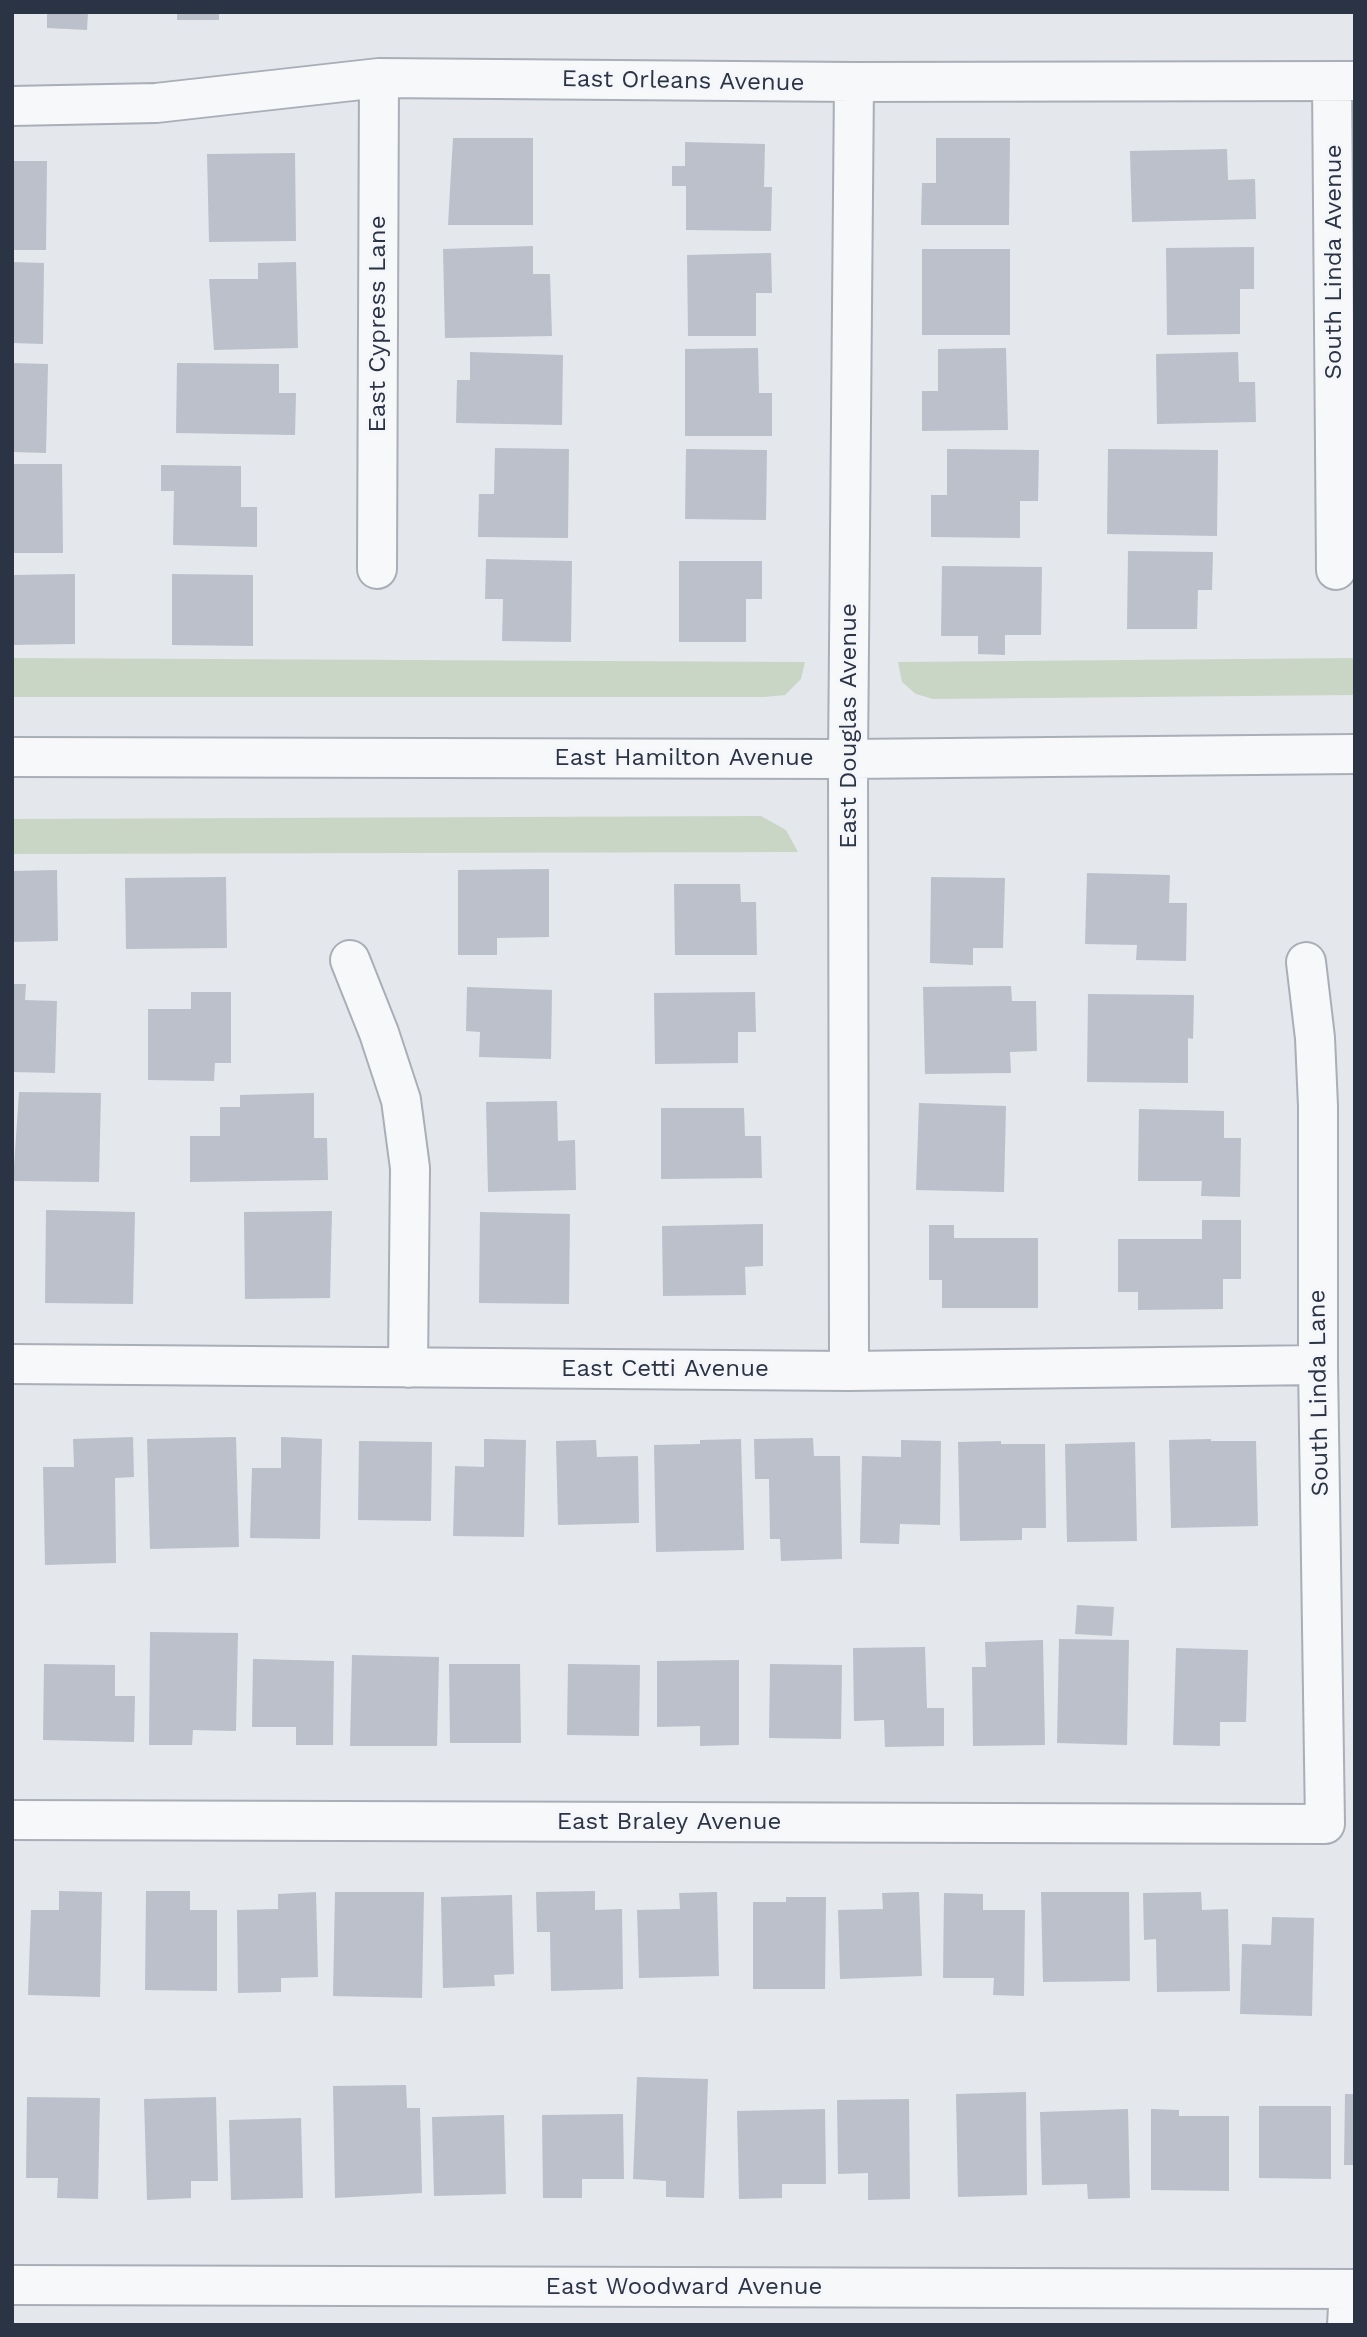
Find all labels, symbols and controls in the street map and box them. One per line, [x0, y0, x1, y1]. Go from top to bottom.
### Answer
street label: East Orleans Avenue [561, 64, 805, 98]
street label: South Linda Avenue [1320, 145, 1348, 379]
street label: East Cypress Lane [364, 215, 392, 433]
street label: East Douglas Avenue [835, 603, 863, 849]
street label: East Hamilton Avenue [554, 744, 814, 772]
street label: South Linda Lane [1303, 1289, 1335, 1497]
street label: East Cetti Avenue [561, 1355, 769, 1383]
street label: East Braley Avenue [557, 1808, 781, 1836]
street label: East Woodward Avenue [546, 2273, 822, 2301]

